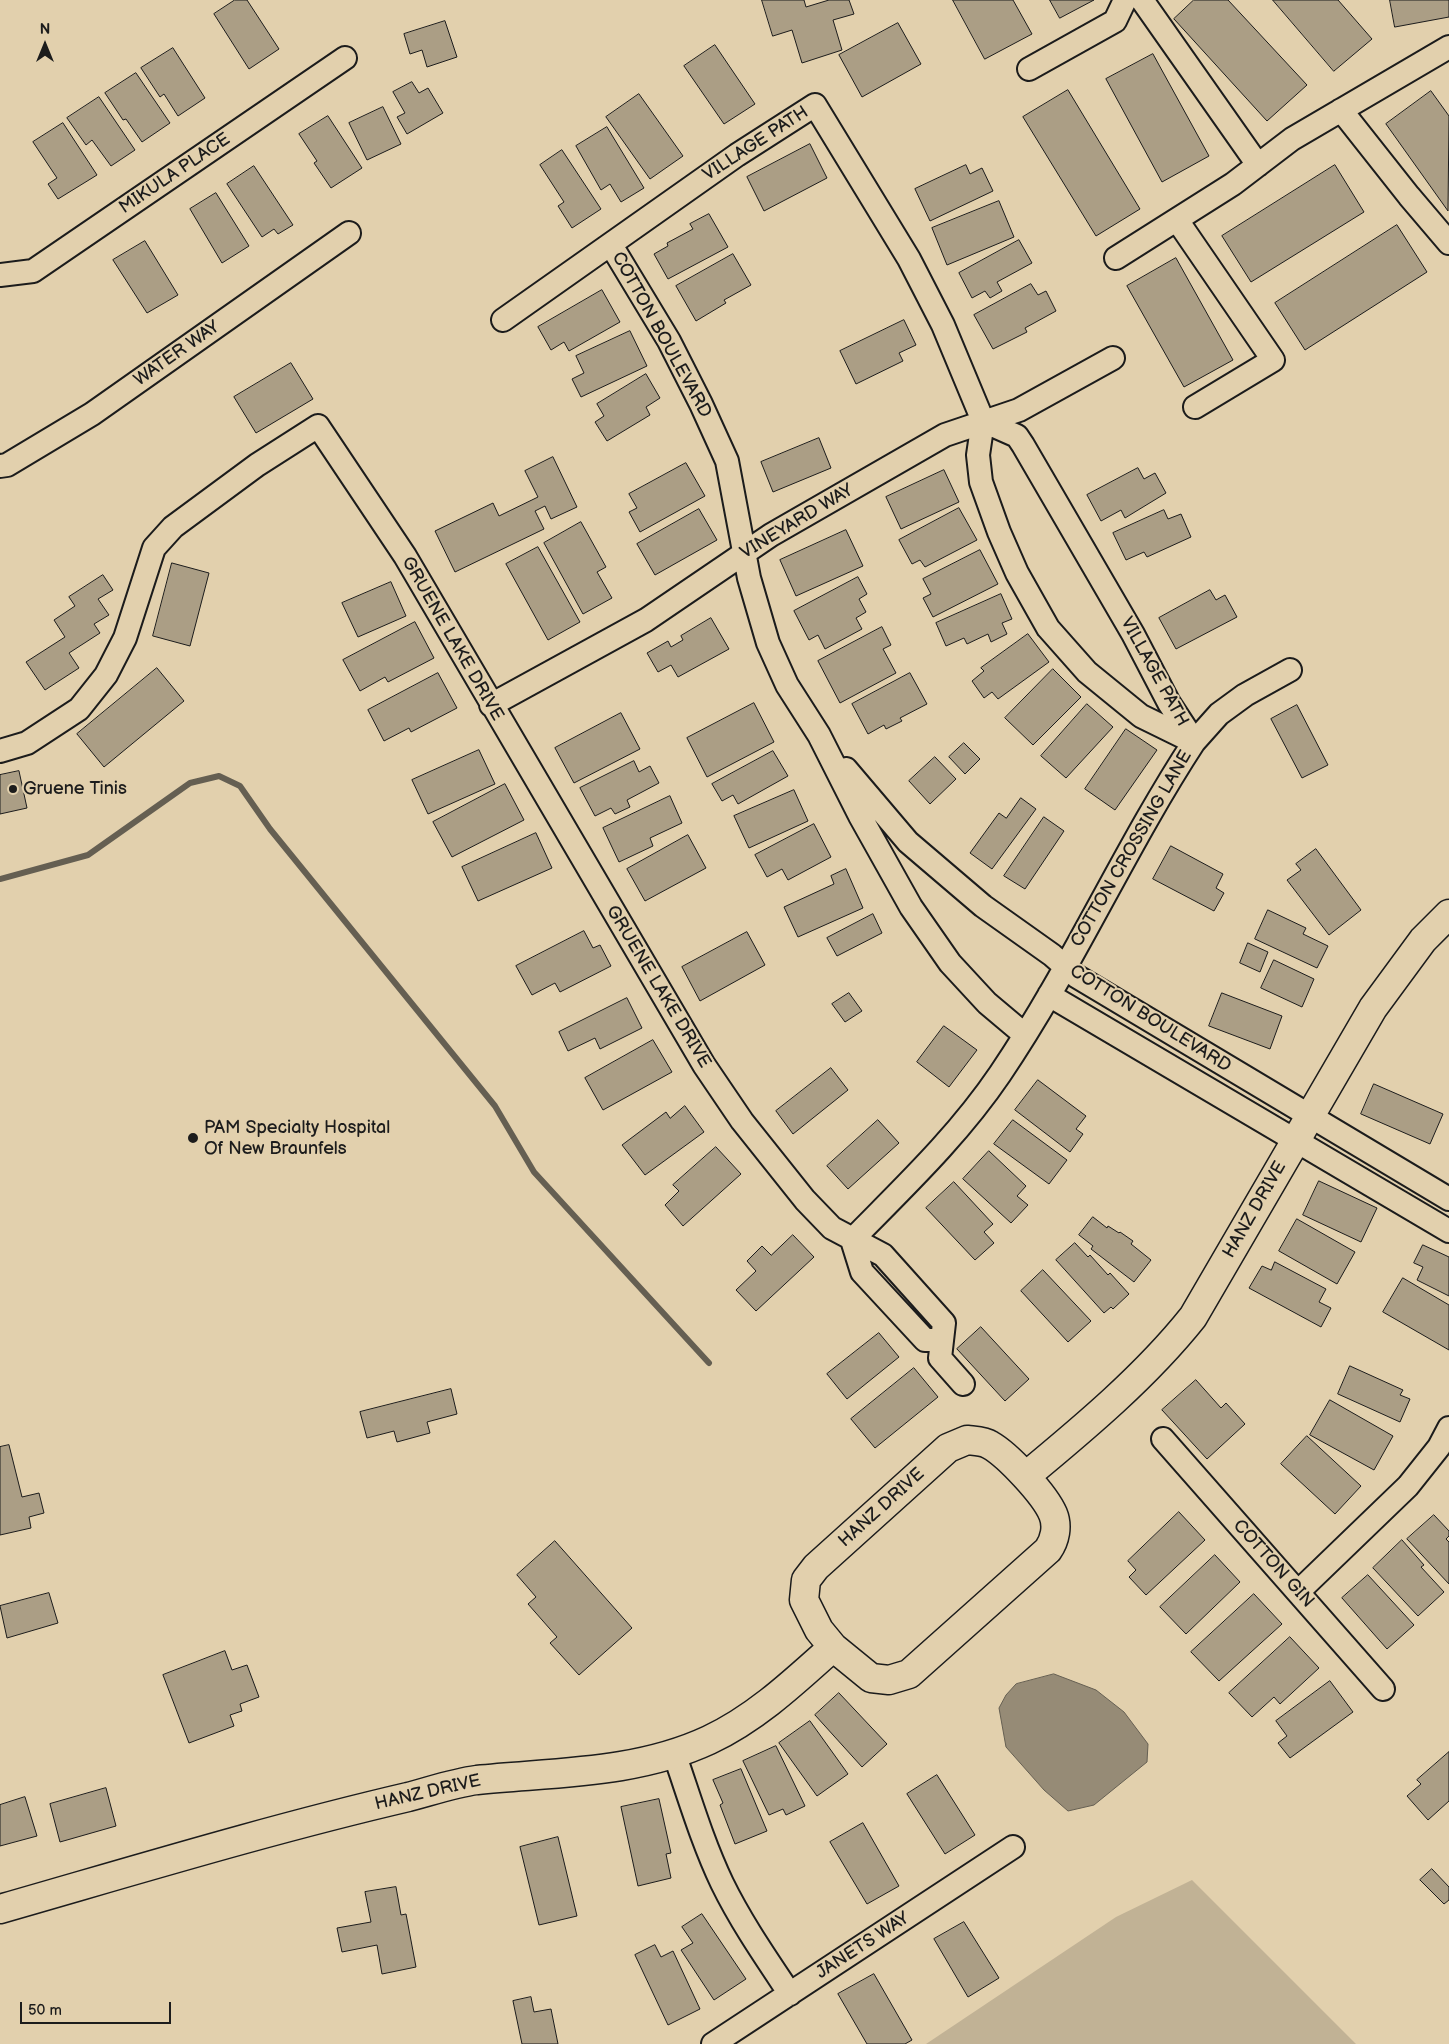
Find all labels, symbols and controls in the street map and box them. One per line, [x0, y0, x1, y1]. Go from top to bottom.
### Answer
north arrow [20, 20, 70, 70]
text: N [40, 21, 50, 38]
street label: VILLAGE PATH [699, 102, 813, 186]
street label: MIKULA PLACE [116, 129, 234, 219]
street label: COTTON BOULEVARD [606, 248, 716, 422]
street label: WATER WAY [130, 317, 224, 391]
street label: VINEYARD WAY [737, 480, 857, 564]
street label: GRUENE LAKE DRIVE [396, 553, 508, 725]
street label: VILLAGE PATH [1115, 614, 1193, 730]
street label: COTTON CROSSING LANE [1067, 747, 1197, 951]
place label: Gruene Tinis [23, 778, 127, 800]
marker: Gruene Tinis [7, 783, 19, 795]
street label: GRUENE LAKE DRIVE [601, 902, 715, 1072]
street label: COTTON BOULEVARD [1065, 961, 1235, 1077]
place label: PAM Specialty Hospital Of New Braunfels [204, 1117, 390, 1160]
marker: PAM Specialty Hospital Of New Braunfels [186, 1131, 200, 1145]
street label: HANZ DRIVE [1219, 1158, 1291, 1262]
street label: HANZ DRIVE [835, 1464, 929, 1552]
street label: COTTON GIN [1228, 1516, 1318, 1612]
street label: HANZ DRIVE [373, 1770, 483, 1816]
street label: JANETS WAY [813, 1908, 913, 1984]
scale bar [22, 1992, 174, 2024]
text: 50 m [28, 2001, 62, 2020]

